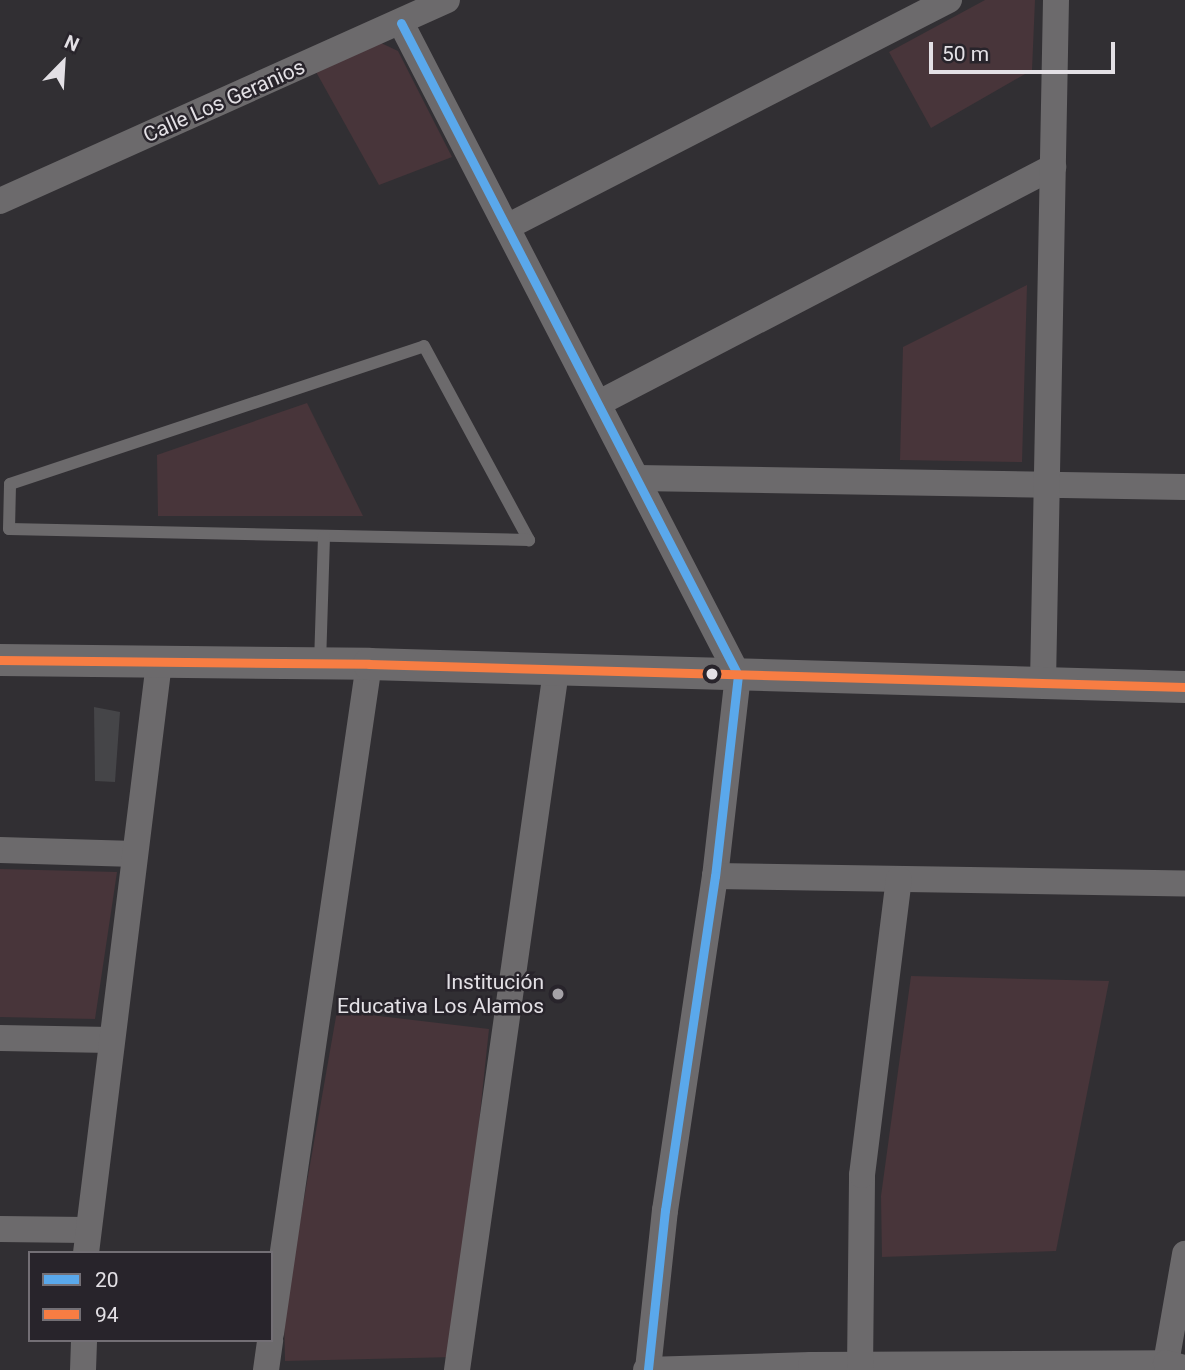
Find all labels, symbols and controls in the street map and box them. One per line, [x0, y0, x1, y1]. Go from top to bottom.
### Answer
north arrow [28, 28, 98, 98]
scale bar [933, 28, 1118, 72]
text: N [61, 30, 83, 57]
text: 50 m [942, 42, 989, 66]
street label: Calle Los Geranios [139, 54, 309, 148]
unlabelled marker [705, 667, 719, 681]
place label: Institución Educativa Los Alamos [337, 969, 544, 1019]
marker: Institución Educativa Los Alamos [550, 986, 566, 1002]
legend [28, 1251, 273, 1342]
text: 20 [95, 1268, 119, 1292]
text: 94 [95, 1303, 119, 1327]

